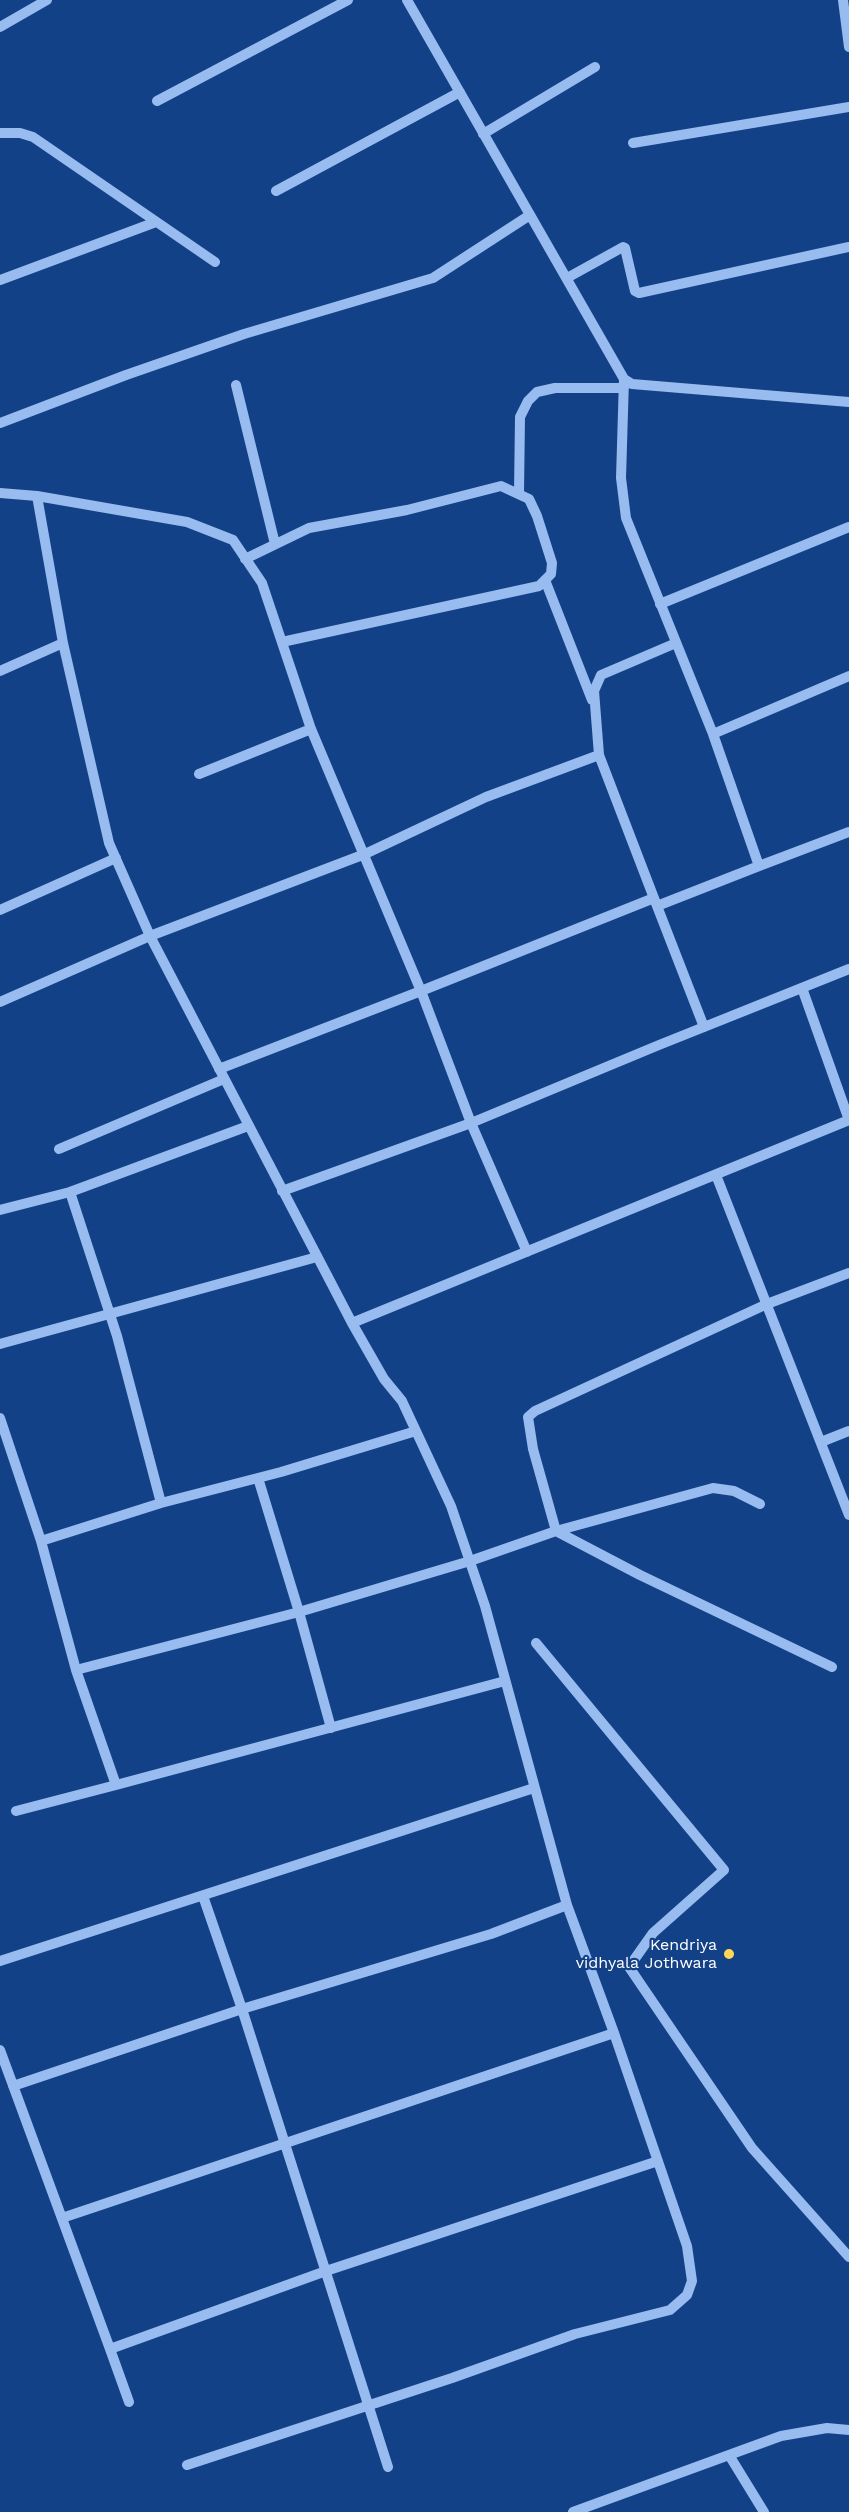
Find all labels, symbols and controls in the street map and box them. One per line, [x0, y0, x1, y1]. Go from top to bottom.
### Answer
place label: Kendriya vidhyala Jothwara [576, 1935, 717, 1973]
marker: Kendriya vidhyala Jothwara [722, 1947, 736, 1961]

